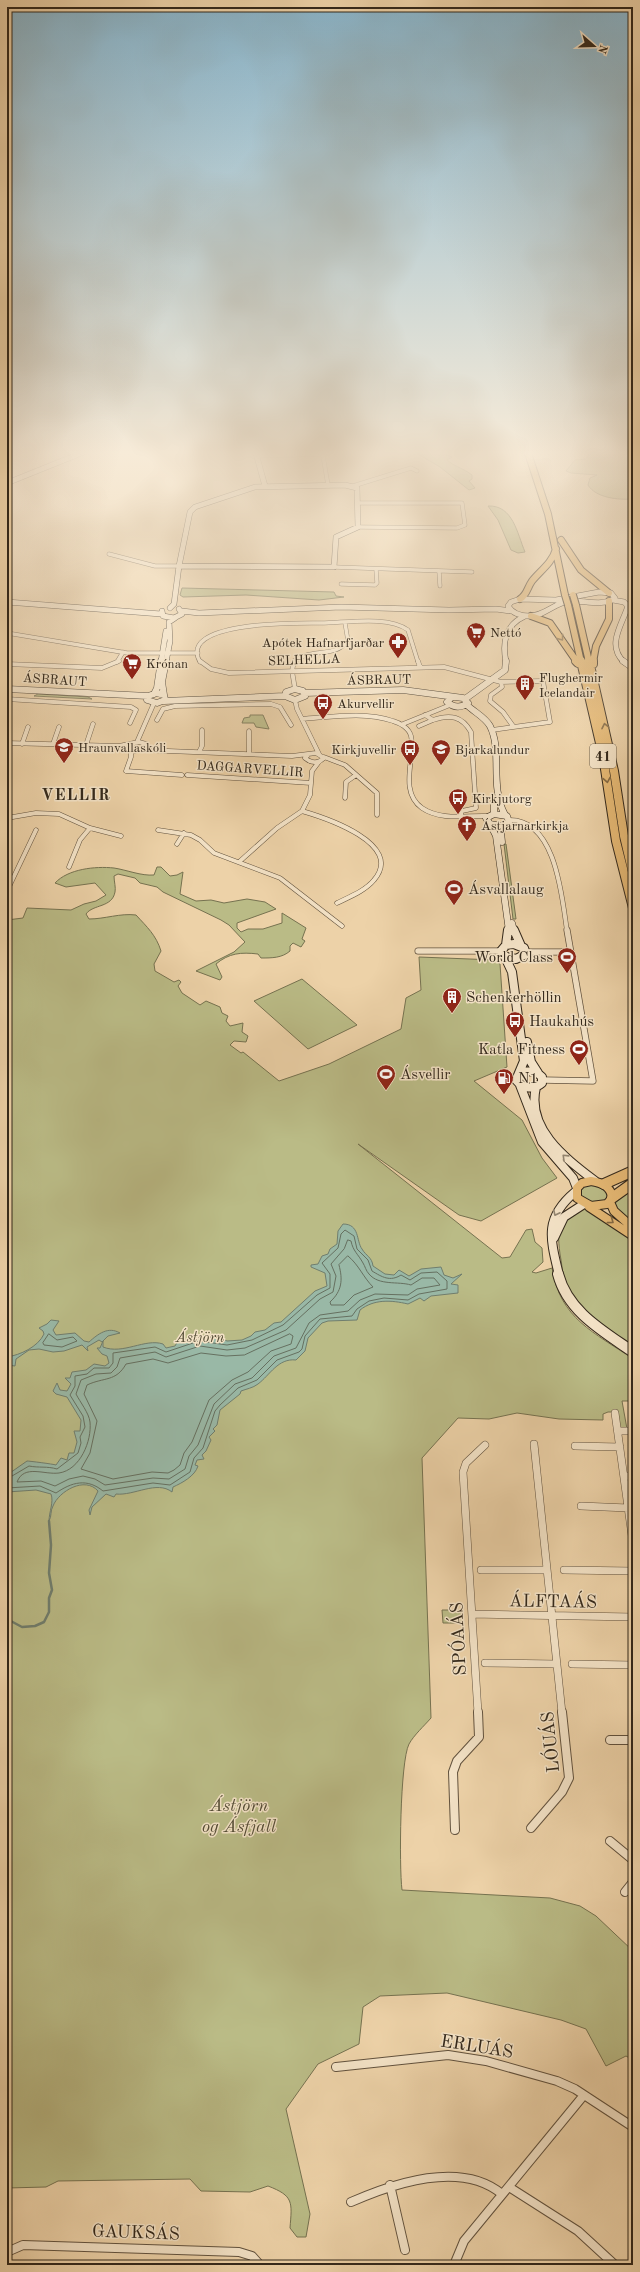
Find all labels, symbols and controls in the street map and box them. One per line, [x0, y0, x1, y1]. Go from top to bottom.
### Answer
north arrow [574, 26, 614, 66]
text: N [595, 43, 609, 55]
supermarket icon: Nettó [465, 621, 487, 649]
place label: Nettó [490, 627, 522, 640]
pharmacy icon: Apótek Hafnarfjarðar [387, 631, 409, 659]
one-way arrow [556, 633, 563, 640]
place label: Apótek Hafnarfjarðar [262, 637, 385, 650]
supermarket icon: Krónan [121, 652, 143, 680]
street label: SELHELLA [268, 653, 340, 668]
place label: Krónan [146, 658, 188, 671]
street label: ÁSBRAUT [22, 670, 88, 689]
street label: ÁSBRAUT [347, 671, 411, 688]
place label: Flughermir Icelandair [539, 672, 603, 700]
building icon: Flughermir Icelandair [514, 673, 536, 701]
bus stop icon: Akurvellir [312, 692, 334, 720]
place label: Akurvellir [337, 698, 395, 711]
one-way arrow [601, 723, 609, 729]
school or university icon: Hraunvallaskóli [53, 736, 75, 764]
bus stop icon: Kirkjuvellir [399, 738, 421, 766]
school or university icon: Bjarkalundur [430, 738, 452, 766]
place label: Hraunvallaskóli [78, 742, 167, 755]
place label: Kirkjuvellir [331, 744, 397, 757]
place label: Bjarkalundur [455, 744, 530, 757]
road number: 41 [590, 744, 616, 768]
street label: DAGGARVELLIR [196, 759, 304, 780]
one-way arrow [602, 777, 611, 783]
bus stop icon: Kirkjutorg [447, 787, 469, 815]
district label: VELLIR [41, 788, 111, 804]
place label: Kirkjutorg [472, 793, 532, 806]
church icon: Ástjarnarkirkja [456, 814, 478, 842]
place label: Ástjarnarkirkja [481, 818, 569, 833]
sports icon: Ásvallalaug [443, 878, 465, 906]
place label: Ásvallalaug [468, 880, 544, 898]
sports icon: World Class [556, 946, 578, 974]
place label: World Class [474, 951, 553, 966]
building icon: Schenkerhöllin [441, 986, 463, 1014]
place label: Schenkerhöllin [466, 991, 562, 1006]
bus stop icon: Haukahús [504, 1010, 526, 1038]
place label: Haukahús [529, 1015, 594, 1030]
sports icon: Katla Fitness [568, 1038, 590, 1066]
place label: Katla Fitness [478, 1043, 565, 1058]
sports icon: Ásvellir [375, 1063, 397, 1091]
place label: Ásvellir [400, 1065, 450, 1083]
fuel station icon: N1 [493, 1067, 515, 1095]
place label: N1 [518, 1072, 538, 1087]
one-way arrow [562, 1154, 570, 1162]
one-way arrow [553, 1209, 561, 1216]
one-way arrow [606, 1216, 613, 1223]
park label: Ástjörn [175, 1328, 225, 1346]
street label: ÁLFTAÁS [509, 1588, 597, 1612]
street label: SPÓAÁS [443, 1602, 470, 1676]
street label: LÓUÁS [534, 1710, 563, 1774]
park label: Ástjörn og Ásfjall [202, 1795, 277, 1836]
street label: ERLUÁS [439, 2028, 515, 2062]
street label: GAUKSÁS [92, 2218, 180, 2244]

